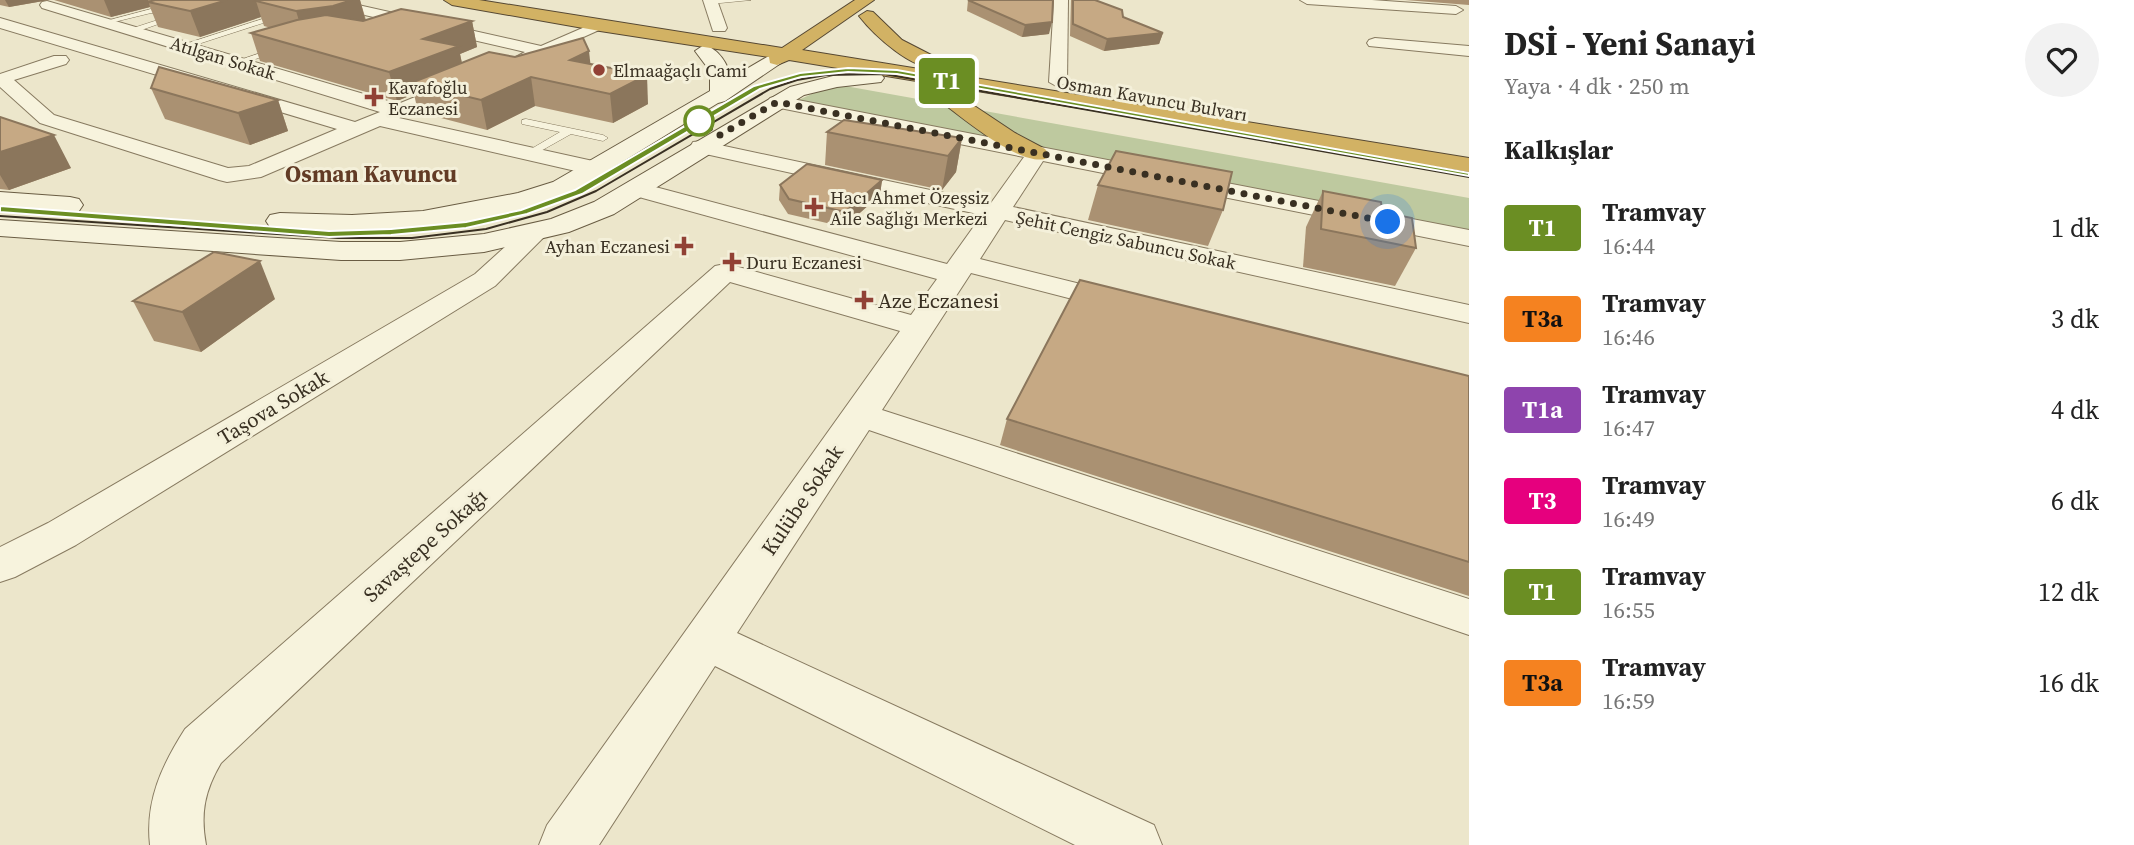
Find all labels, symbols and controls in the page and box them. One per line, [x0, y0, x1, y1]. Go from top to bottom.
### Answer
text: DSİ - Yeni Sanayi [1504, 21, 1756, 66]
button: heart [2025, 23, 2099, 97]
street label: Atılgan Sokak [167, 30, 279, 86]
place label: Elmaağaçlı Cami [613, 58, 747, 83]
line badge: T1 [916, 58, 978, 104]
marker: Elmaağaçlı Cami [591, 62, 607, 78]
text: T1 [933, 64, 961, 97]
street label: Osman Kavuncu Bulvarı [1055, 69, 1249, 127]
text: Yaya · 4 dk · 250 m [1504, 70, 1690, 102]
place label: Kavafoğlu Eczanesi [388, 75, 467, 121]
marker: Kavafoğlu Eczanesi [366, 89, 382, 105]
unlabelled marker [684, 106, 714, 136]
text: Kalkışlar [1504, 132, 1613, 168]
district label: Osman Kavuncu [285, 158, 457, 190]
place label: Hacı Ahmet Özeşsiz Aile Sağlığı Merkezi [830, 185, 989, 231]
text: Tramvay [1602, 194, 1706, 230]
marker: Hacı Ahmet Özeşsiz Aile Sağlığı Merkezi [804, 197, 824, 217]
street label: Şehit Cengiz Sabuncu Sokak [1014, 204, 1238, 276]
your location [1370, 204, 1405, 239]
text: 1 dk [2051, 210, 2099, 246]
text: T1 [1528, 211, 1557, 244]
text: 16:44 [1602, 230, 1655, 262]
place label: Ayhan Eczanesi [545, 234, 670, 259]
marker: Ayhan Eczanesi [676, 238, 692, 254]
place label: Duru Eczanesi [746, 250, 862, 275]
marker: Duru Eczanesi [724, 254, 740, 270]
text: Tramvay [1602, 285, 1706, 321]
place label: Aze Eczanesi [878, 286, 999, 315]
marker: Aze Eczanesi [856, 292, 872, 308]
text: 3 dk [2051, 301, 2099, 337]
text: T3a [1522, 302, 1563, 335]
text: 16:46 [1602, 321, 1655, 353]
street label: Taşova Sokak [212, 362, 334, 452]
text: Tramvay [1602, 376, 1706, 412]
text: 4 dk [2051, 392, 2099, 428]
text: T1a [1522, 393, 1563, 426]
text: 16:47 [1602, 412, 1655, 444]
street label: Kulübe Sokak [754, 439, 850, 561]
text: Tramvay [1602, 467, 1706, 503]
street label: Savaştepe Sokağı [357, 482, 493, 608]
text: 6 dk [2051, 483, 2099, 519]
text: T3 [1528, 484, 1557, 517]
text: 16:49 [1602, 503, 1655, 535]
text: Tramvay [1602, 558, 1706, 594]
text: 12 dk [2038, 574, 2099, 610]
text: T1 [1528, 575, 1557, 608]
text: 16:55 [1602, 594, 1655, 626]
text: Tramvay [1602, 649, 1706, 685]
text: 16 dk [2038, 665, 2099, 701]
text: T3a [1522, 666, 1563, 699]
text: 16:59 [1602, 685, 1655, 717]

